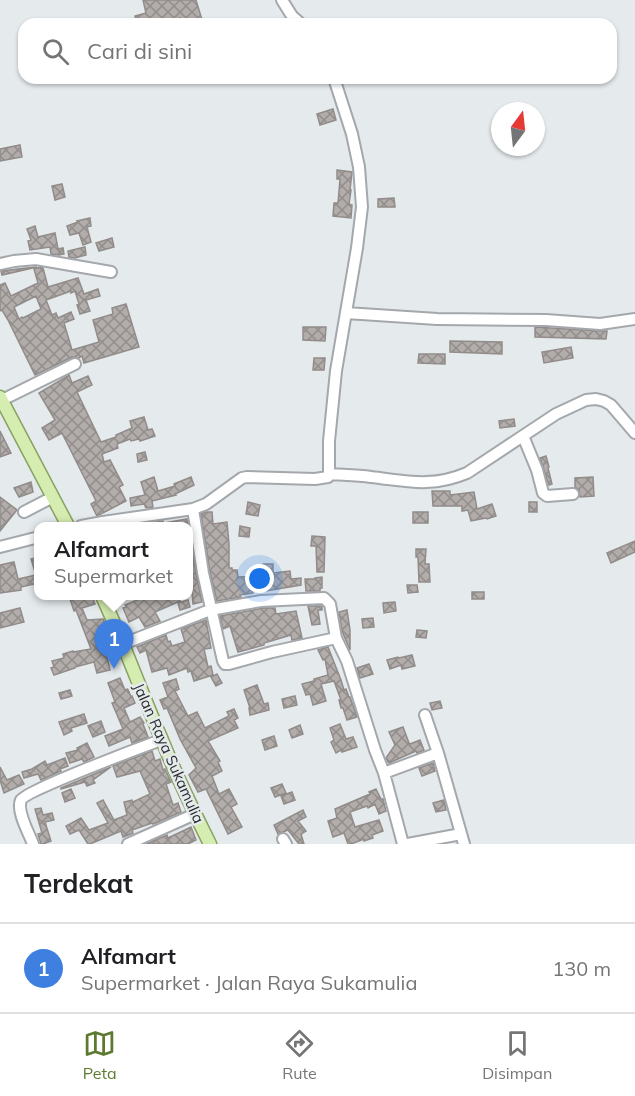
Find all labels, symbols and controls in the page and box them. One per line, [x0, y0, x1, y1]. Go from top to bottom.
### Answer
search box [18, 18, 617, 84]
icon: search [39, 35, 72, 68]
text: Cari di sini [87, 37, 192, 65]
north arrow [491, 102, 545, 156]
popup [34, 522, 193, 600]
text: Alfamart [54, 535, 149, 563]
text: Supermarket [54, 563, 173, 588]
your location [245, 564, 274, 593]
pin: 1 [94, 620, 134, 669]
street label: Jalan Raya Sukamulia [129, 680, 209, 826]
text: Terdekat [24, 867, 133, 900]
text: Alfamart [81, 942, 176, 970]
text: 1 [38, 956, 50, 981]
text: 130 m [552, 956, 611, 981]
text: Supermarket · Jalan Raya Sukamulia [81, 970, 417, 995]
tab: Peta [83, 1027, 117, 1083]
tab: Rute [282, 1027, 317, 1083]
tab: Disimpan [482, 1027, 552, 1083]

